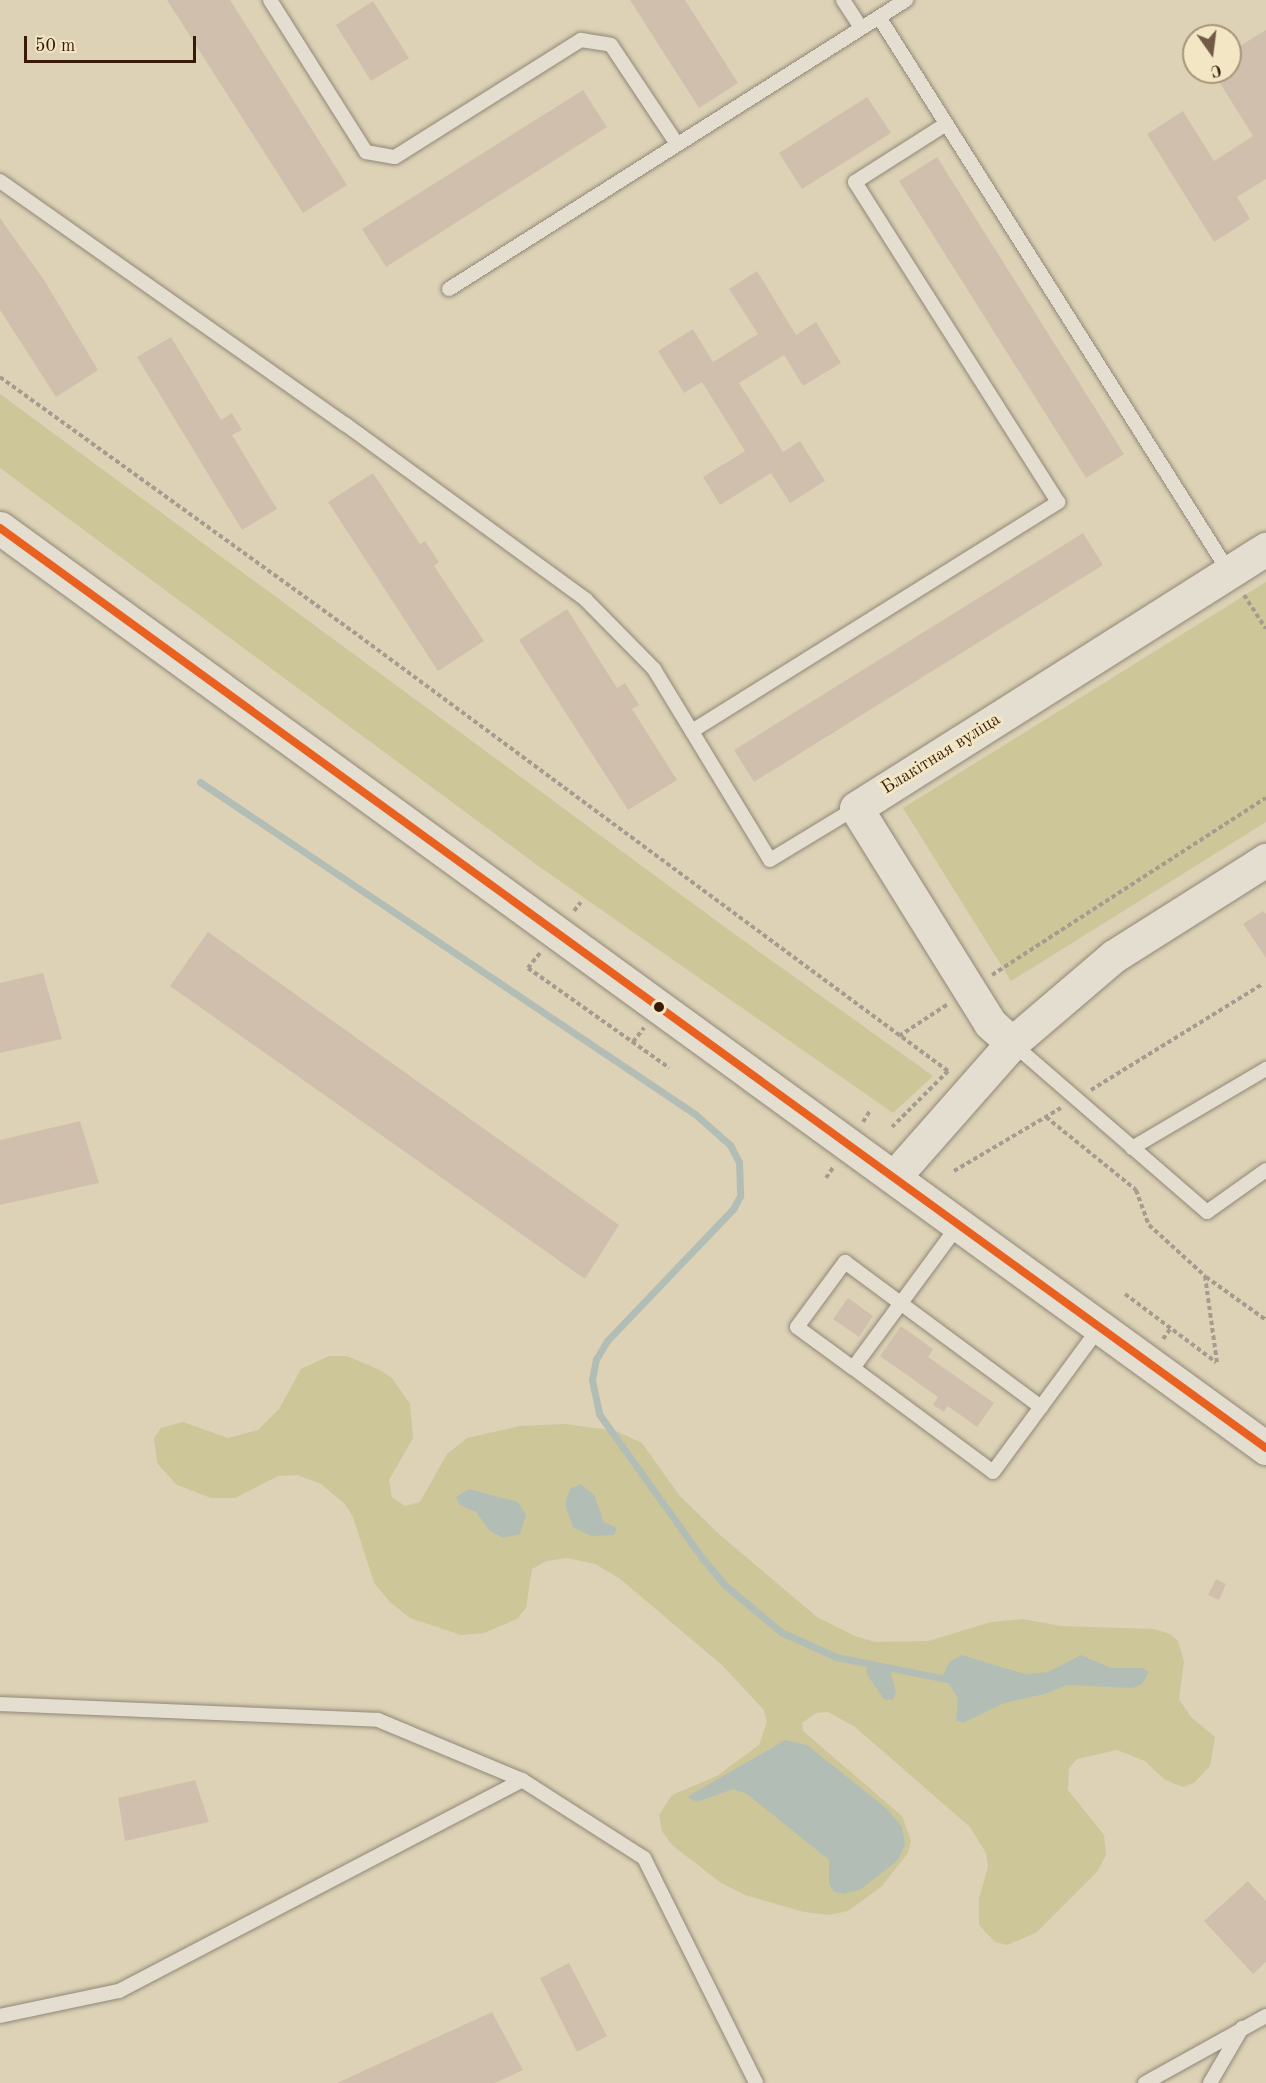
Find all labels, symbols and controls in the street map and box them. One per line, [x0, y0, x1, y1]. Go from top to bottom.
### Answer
scale bar [27, 24, 200, 62]
north arrow [1182, 24, 1242, 84]
text: 50 m [35, 37, 75, 55]
text: С [1209, 60, 1223, 79]
street label: Блакітная вуліца [878, 709, 1004, 799]
unlabelled marker [653, 1001, 665, 1013]

